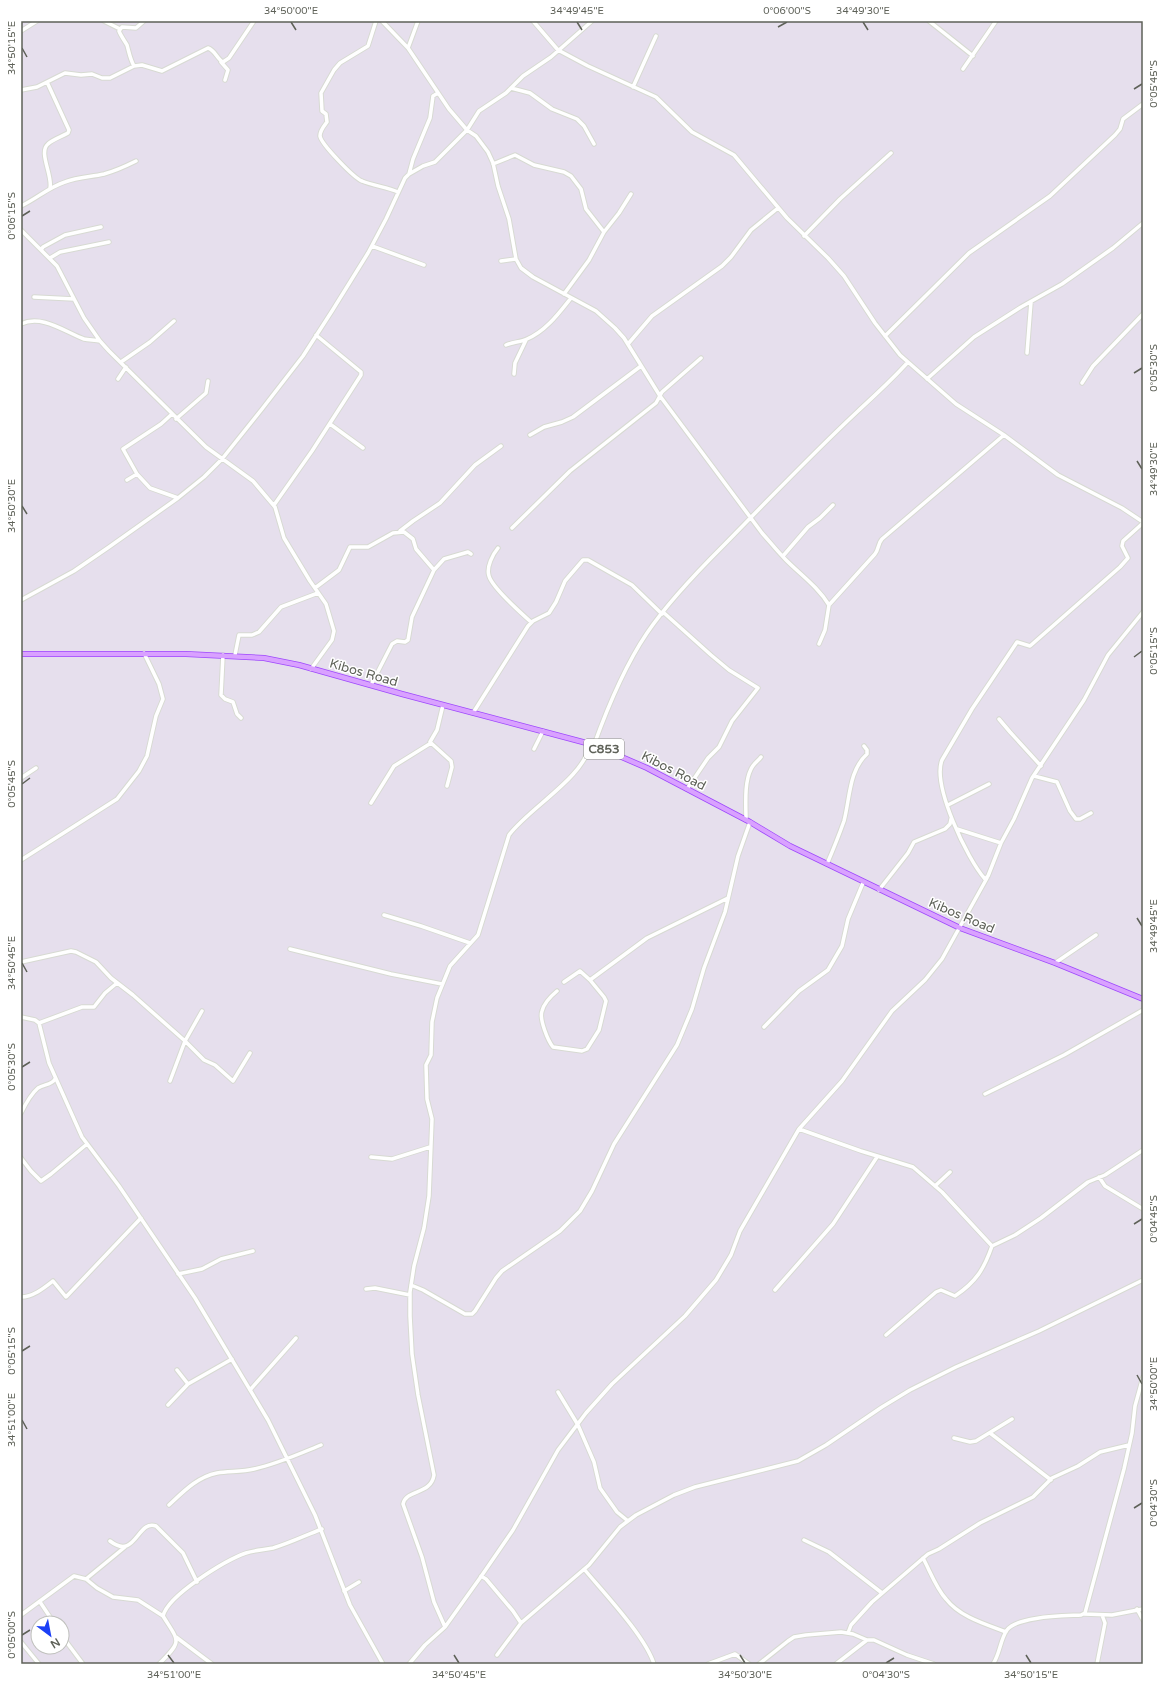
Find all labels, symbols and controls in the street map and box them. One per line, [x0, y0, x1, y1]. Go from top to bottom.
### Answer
text: 34°50'00"E [264, 5, 318, 17]
text: 34°49'45"E [550, 5, 604, 17]
text: 0°06'00"S [763, 5, 811, 17]
text: 34°49'30"E [836, 5, 890, 17]
text: 34°50'15"E [6, 21, 18, 75]
text: 0°05'45"S [1148, 60, 1160, 108]
text: 0°06'15"S [6, 192, 18, 240]
text: 0°05'30"S [1148, 344, 1160, 392]
text: 34°49'30"E [1148, 442, 1160, 496]
text: 34°50'30"E [6, 479, 18, 533]
text: 0°05'15"S [1148, 627, 1160, 675]
street label: Kibos Road [328, 656, 400, 690]
road number: C853 [584, 739, 624, 759]
street label: Kibos Road [639, 748, 709, 794]
text: 0°05'45"S [6, 760, 18, 808]
street label: Kibos Road [926, 895, 997, 937]
text: 34°49'45"E [1148, 899, 1160, 953]
text: 34°50'45"E [6, 936, 18, 990]
text: 0°05'30"S [6, 1043, 18, 1091]
text: 0°04'45"S [1148, 1195, 1160, 1243]
text: 0°05'15"S [6, 1327, 18, 1375]
text: 34°50'00"E [1148, 1357, 1160, 1411]
text: 34°51'00"E [6, 1393, 18, 1447]
text: 0°04'30"S [1148, 1479, 1160, 1527]
text: 0°05'00"S [6, 1611, 18, 1659]
north arrow [30, 1615, 70, 1655]
text: N [48, 1635, 62, 1651]
text: 34°51'00"E [147, 1669, 201, 1681]
text: 34°50'45"E [432, 1669, 486, 1681]
text: 34°50'30"E [718, 1669, 772, 1681]
text: 0°04'30"S [862, 1669, 910, 1681]
text: 34°50'15"E [1004, 1669, 1058, 1681]

